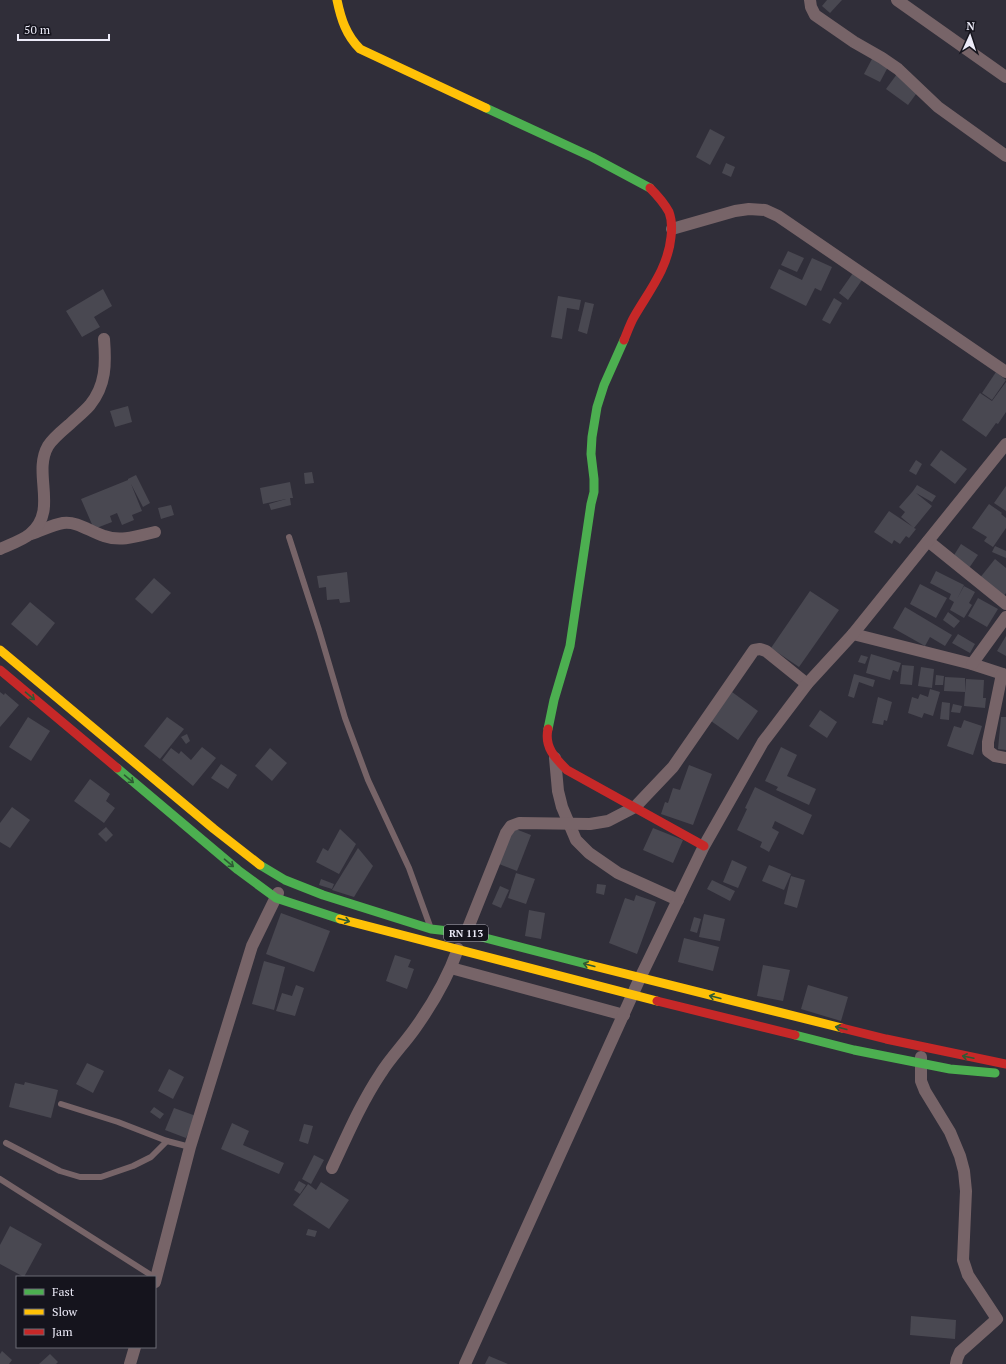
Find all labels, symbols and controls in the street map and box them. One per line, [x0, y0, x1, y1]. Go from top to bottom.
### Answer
scale bar [18, 16, 109, 42]
north arrow [950, 16, 990, 56]
text: N [966, 19, 976, 33]
text: 50 m [24, 22, 51, 37]
one-way arrow [25, 691, 35, 700]
one-way arrow [124, 775, 135, 784]
one-way arrow [224, 858, 234, 867]
one-way arrow [337, 916, 350, 924]
road number: RN 113 [444, 925, 488, 941]
one-way arrow [582, 961, 595, 968]
one-way arrow [709, 993, 722, 1000]
one-way arrow [835, 1024, 848, 1032]
one-way arrow [962, 1052, 975, 1060]
legend [16, 1276, 156, 1348]
text: Fast [52, 1284, 75, 1299]
text: Slow [52, 1304, 78, 1319]
text: Jam [52, 1324, 73, 1339]

